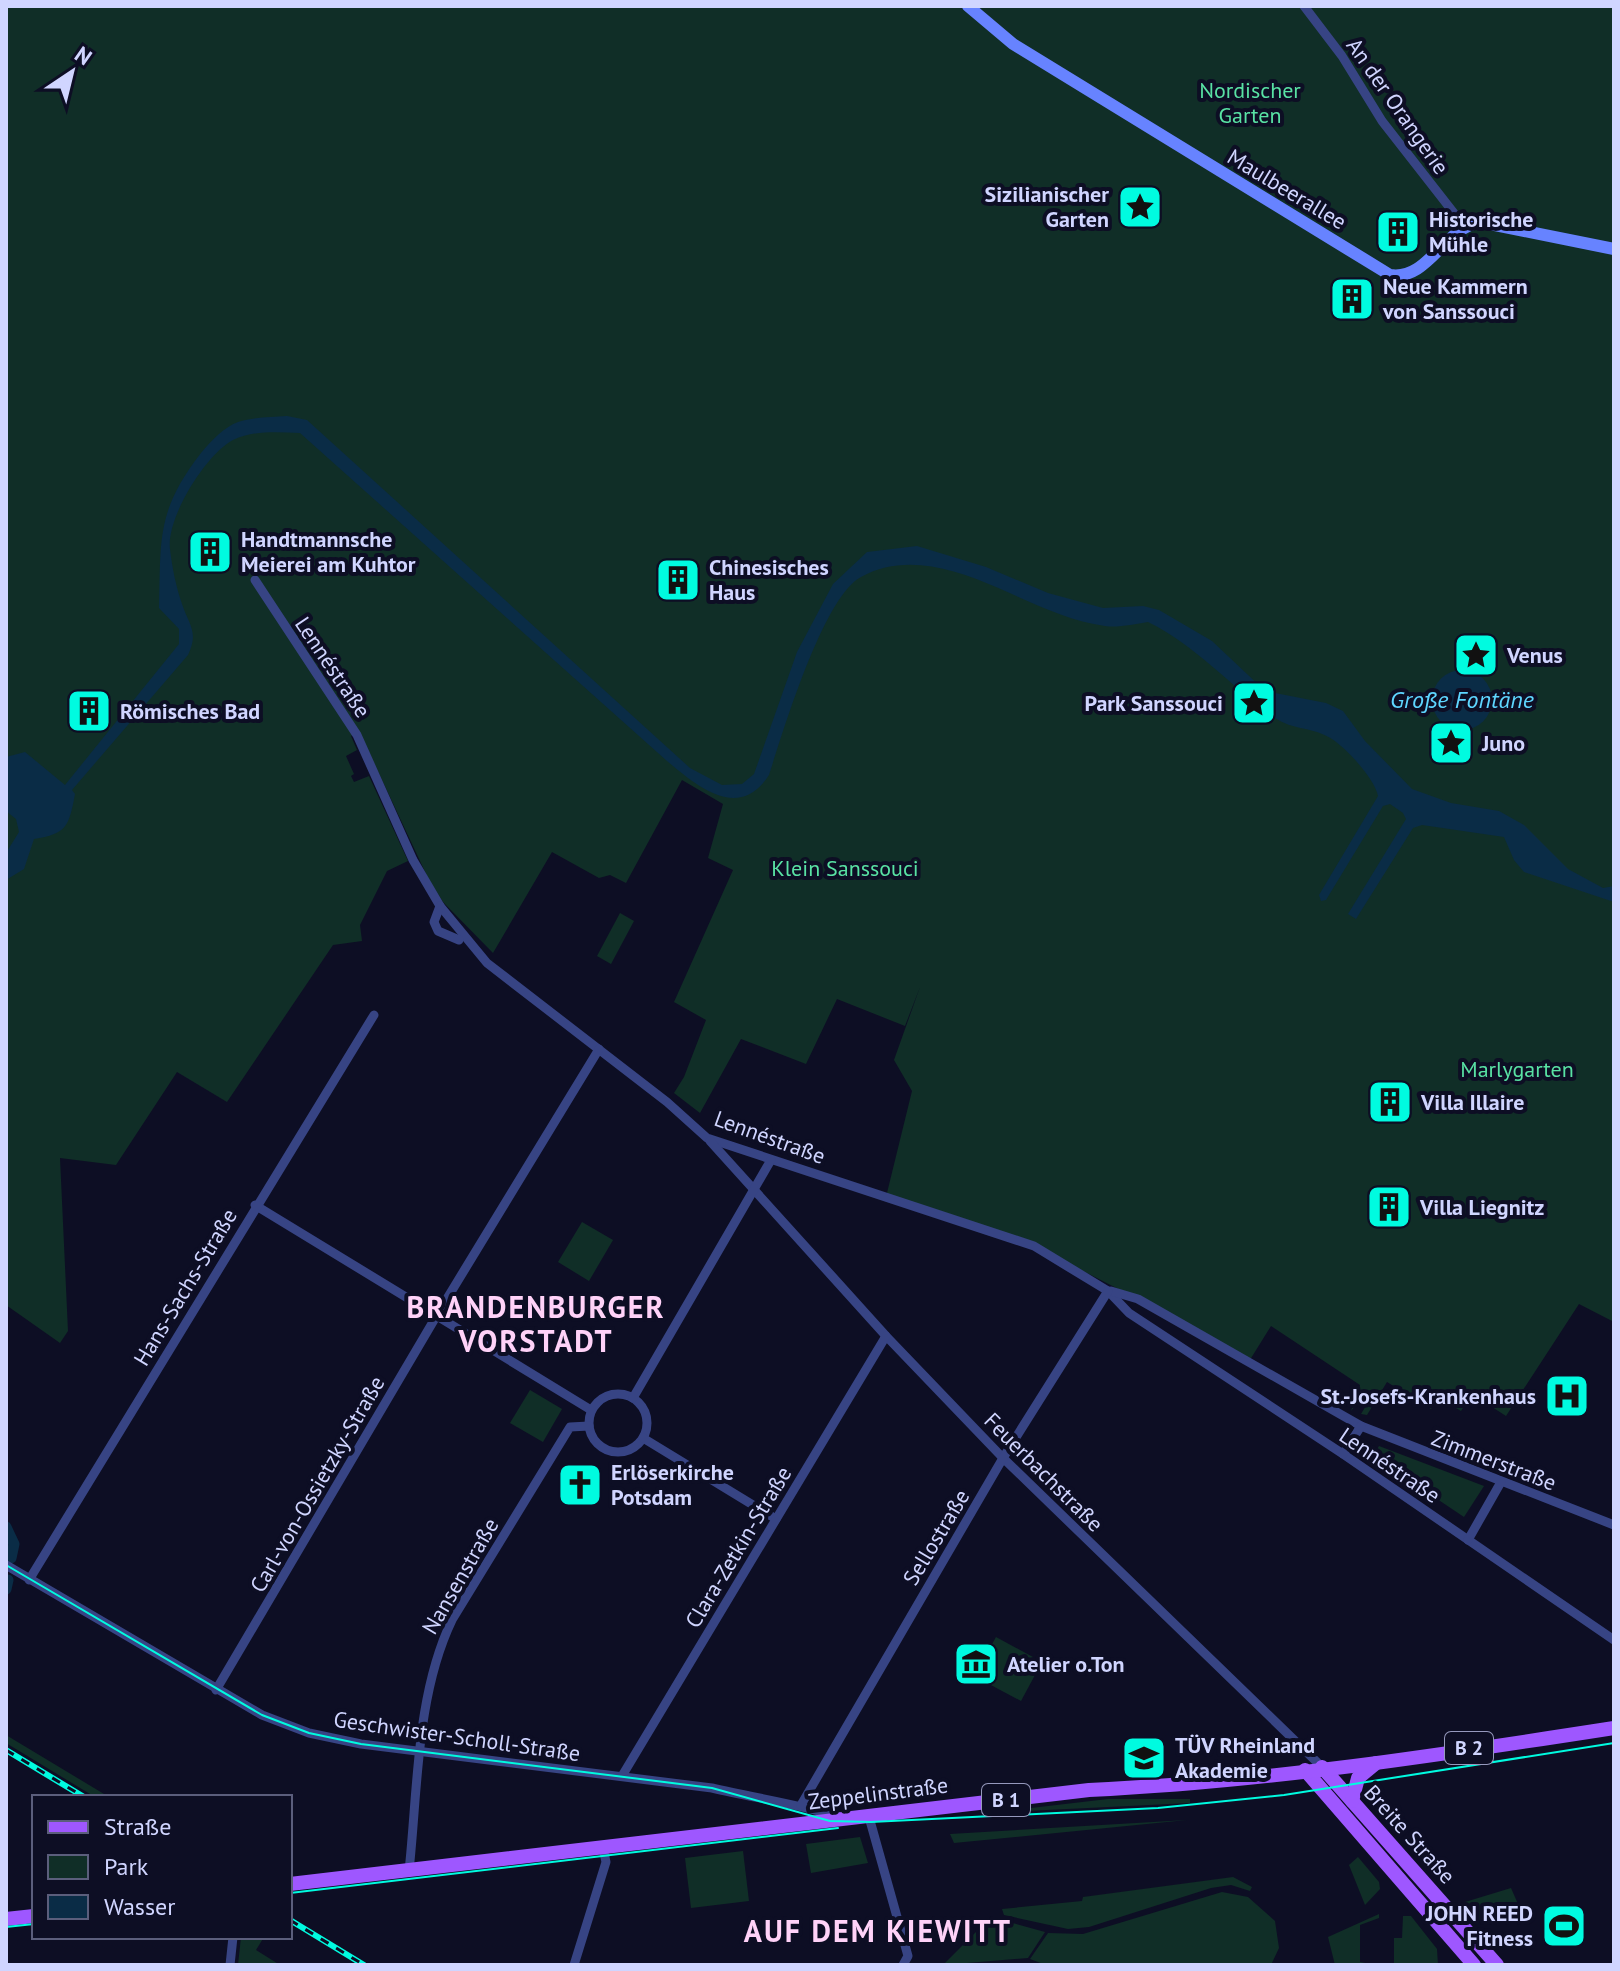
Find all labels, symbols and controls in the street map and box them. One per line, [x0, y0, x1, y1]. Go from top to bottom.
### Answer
north arrow [32, 32, 112, 112]
street label: An der Orangerie [1341, 32, 1455, 180]
text: N [70, 40, 97, 71]
park label: Nordischer Garten [1199, 76, 1301, 129]
street label: Maulbeerallee [1222, 143, 1352, 235]
place label: Sizilianischer Garten [985, 180, 1109, 233]
place icon: Sizilianischer Garten [1116, 183, 1164, 231]
place label: Historische Mühle [1429, 205, 1534, 258]
building icon: Historische Mühle [1374, 208, 1422, 256]
place label: Neue Kammern von Sanssouci [1382, 272, 1528, 325]
building icon: Neue Kammern von Sanssouci [1328, 275, 1376, 323]
place label: Handtmannsche Meierei am Kuhtor [241, 525, 416, 578]
building icon: Handtmannsche Meierei am Kuhtor [186, 528, 234, 576]
place label: Chinesisches Haus [709, 553, 829, 606]
building icon: Chinesisches Haus [654, 556, 702, 604]
street label: Lennéstraße [289, 611, 377, 723]
place icon: Venus [1452, 631, 1500, 679]
place label: Venus [1506, 641, 1563, 669]
place icon: Park Sanssouci [1230, 679, 1278, 727]
water label: Große Fontäne [1390, 684, 1534, 715]
building icon: Römisches Bad [65, 687, 113, 735]
place label: Park Sanssouci [1084, 689, 1223, 717]
place label: Römisches Bad [120, 697, 260, 725]
place icon: Juno [1427, 719, 1475, 767]
place label: Juno [1481, 729, 1525, 757]
park label: Klein Sanssouci [771, 854, 919, 882]
park label: Marlygarten [1460, 1055, 1574, 1083]
building icon: Villa Illaire [1366, 1078, 1414, 1126]
place label: Villa Illaire [1420, 1088, 1525, 1116]
street label: Lennéstraße [711, 1104, 829, 1170]
building icon: Villa Liegnitz [1365, 1183, 1413, 1231]
place label: Villa Liegnitz [1419, 1193, 1544, 1221]
street label: Hans-Sachs-Straße [127, 1203, 243, 1371]
district label: BRANDENBURGER VORSTADT [407, 1287, 665, 1360]
street label: Carl-von-Ossietzky-Straße [244, 1371, 390, 1597]
hospital icon: St.-Josefs-Krankenhaus [1543, 1372, 1591, 1420]
place label: St.-Josefs-Krankenhaus [1320, 1382, 1536, 1410]
street label: Feuerbachstraße [979, 1407, 1109, 1537]
street label: Lennéstraße [1334, 1421, 1446, 1509]
street label: Zimmerstraße [1428, 1423, 1560, 1497]
place label: Erlöserkirche Potsdam [611, 1458, 734, 1511]
church icon: Erlöserkirche Potsdam [556, 1461, 604, 1509]
street label: Clara-Zetkin-Straße [679, 1461, 797, 1633]
street label: Sellostraße [896, 1484, 976, 1590]
street label: Nansenstraße [415, 1513, 505, 1639]
museum icon: Atelier o.Ton [952, 1640, 1000, 1688]
place label: Atelier o.Ton [1007, 1650, 1125, 1678]
street label: Geschwister-Scholl-Straße [332, 1705, 582, 1767]
place label: TÜV Rheinland Akademie [1175, 1731, 1315, 1784]
road number: B 2 [1445, 1732, 1493, 1764]
school or university icon: TÜV Rheinland Akademie [1120, 1734, 1168, 1782]
street label: Zeppelinstraße [806, 1771, 950, 1815]
street label: Breite Straße [1358, 1779, 1462, 1889]
road number: B 1 [982, 1784, 1030, 1816]
legend [32, 1795, 292, 1939]
text: Straße [104, 1811, 171, 1842]
text: Park [104, 1851, 149, 1882]
text: Wasser [104, 1891, 175, 1922]
place label: JOHN REED Fitness [1425, 1899, 1533, 1952]
sports icon: JOHN REED Fitness [1540, 1902, 1588, 1950]
district label: AUF DEM KIEWITT [744, 1911, 1012, 1950]

